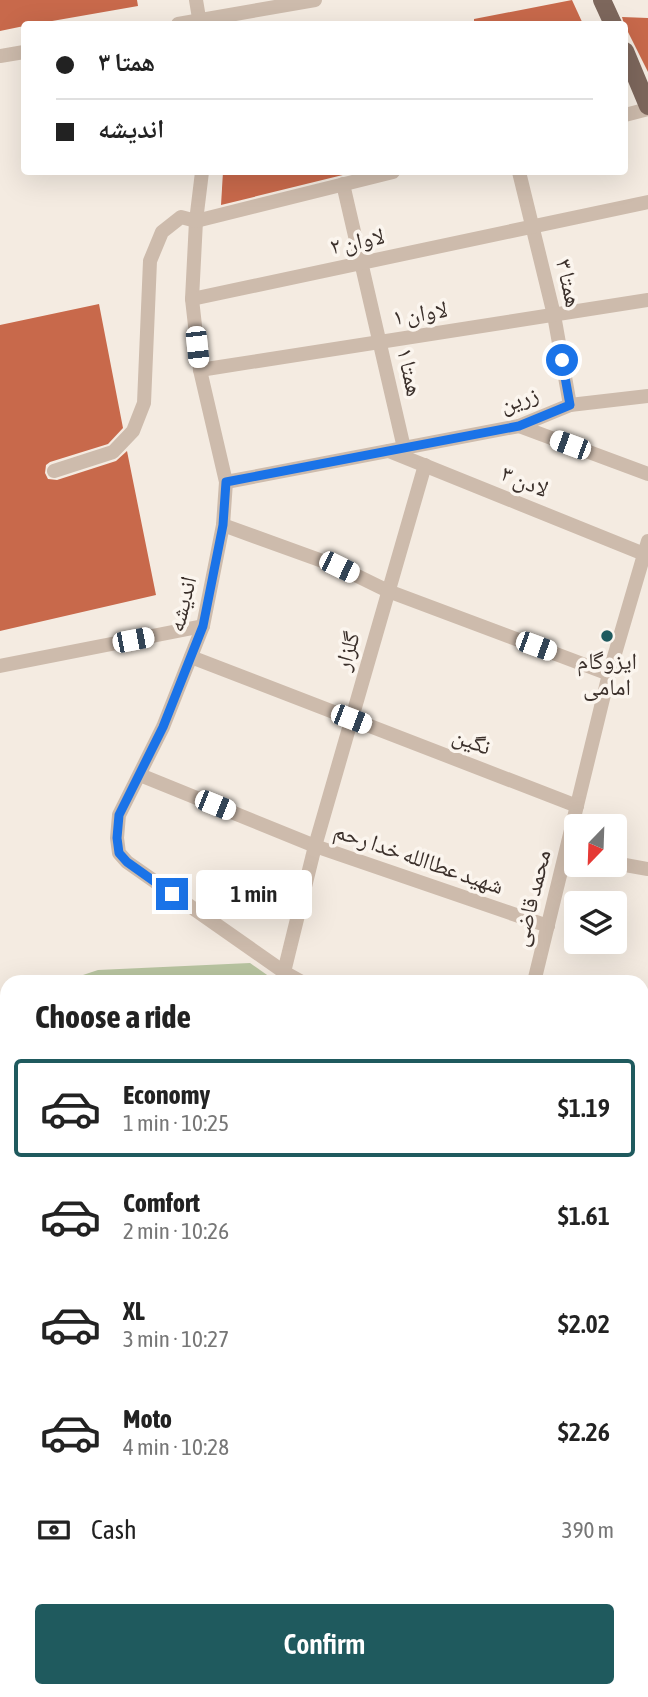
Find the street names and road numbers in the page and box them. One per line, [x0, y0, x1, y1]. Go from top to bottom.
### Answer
street label: لاوان ۲ [327, 223, 387, 260]
street label: همتا ۳ [551, 256, 587, 310]
street label: لاوان ۱ [391, 296, 449, 331]
street label: همتا ۱ [392, 345, 428, 399]
street label: زرین [496, 381, 542, 418]
street label: لادن ۳ [497, 460, 552, 503]
street label: اندیشه [163, 574, 202, 635]
street label: گلزار [329, 628, 365, 674]
street label: نگین [449, 722, 495, 761]
street label: شهید عطاالله خدا رحم [330, 817, 507, 902]
street label: محمد قاضی [506, 847, 557, 949]

